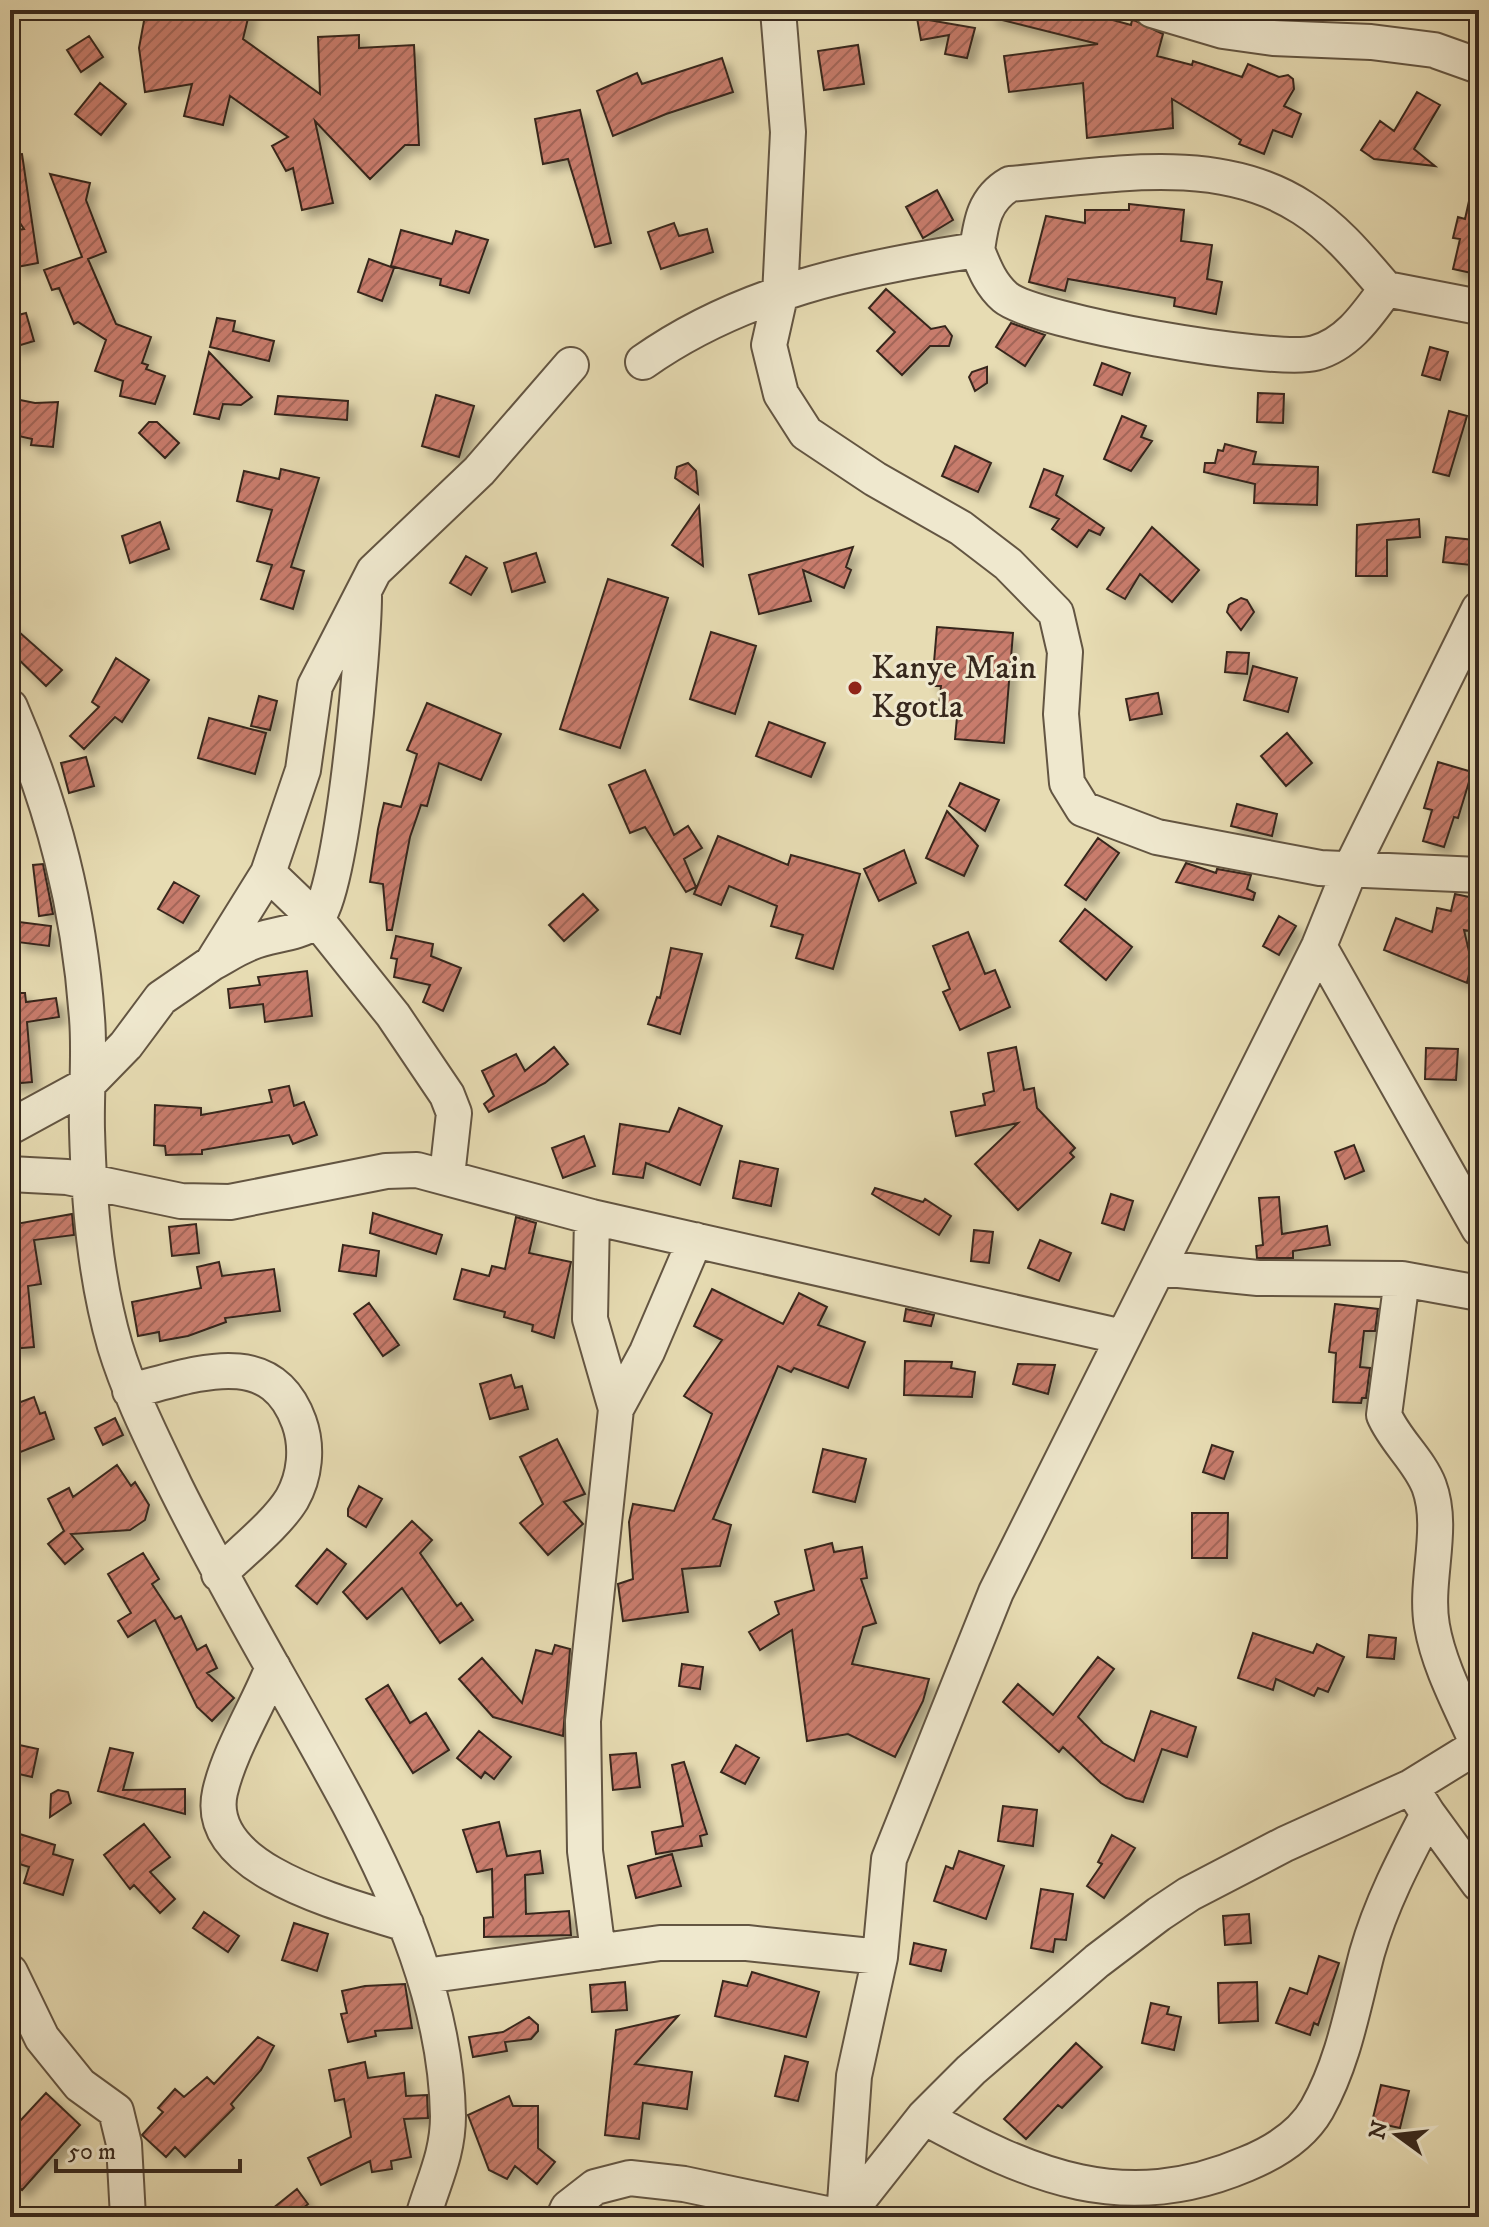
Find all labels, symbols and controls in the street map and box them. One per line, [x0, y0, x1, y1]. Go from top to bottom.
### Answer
place label: Kanye Main Kgotla [871, 647, 1037, 728]
marker: Kanye Main Kgotla [846, 679, 864, 697]
north arrow [1357, 2095, 1437, 2175]
text: N [1364, 2118, 1395, 2142]
scale bar [56, 2123, 240, 2173]
text: 50 m [68, 2137, 116, 2167]

